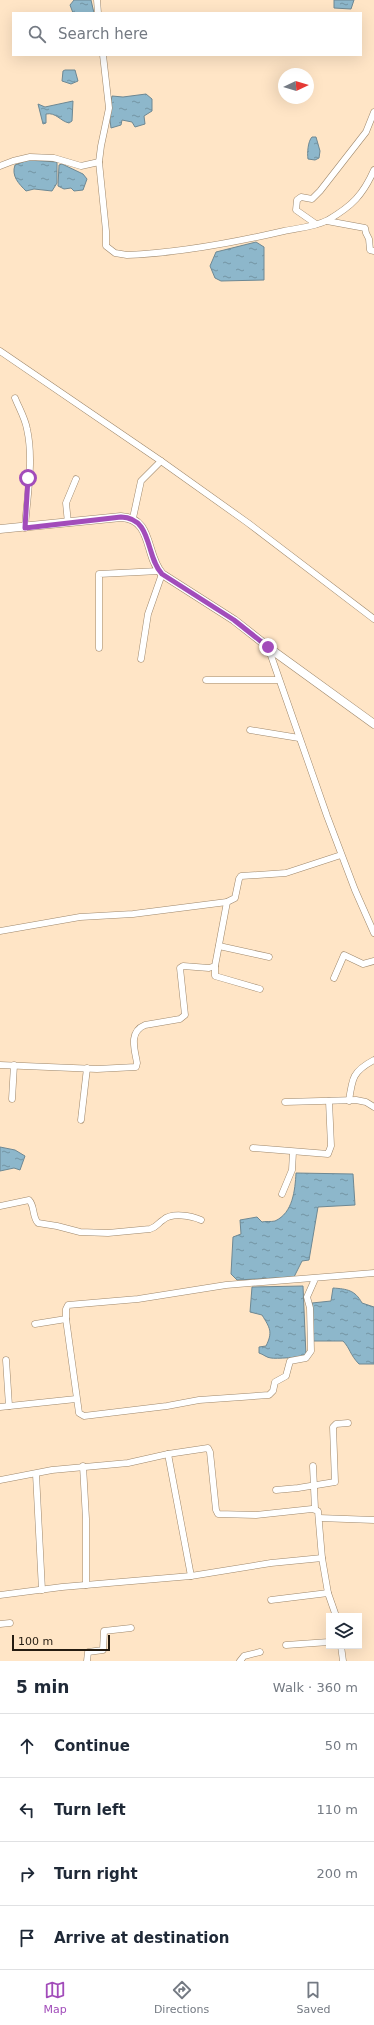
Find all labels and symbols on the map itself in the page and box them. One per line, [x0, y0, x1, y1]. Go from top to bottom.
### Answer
north arrow [278, 68, 314, 104]
route start [19, 469, 37, 487]
route end [259, 638, 277, 656]
scale bar [12, 1633, 110, 1652]

